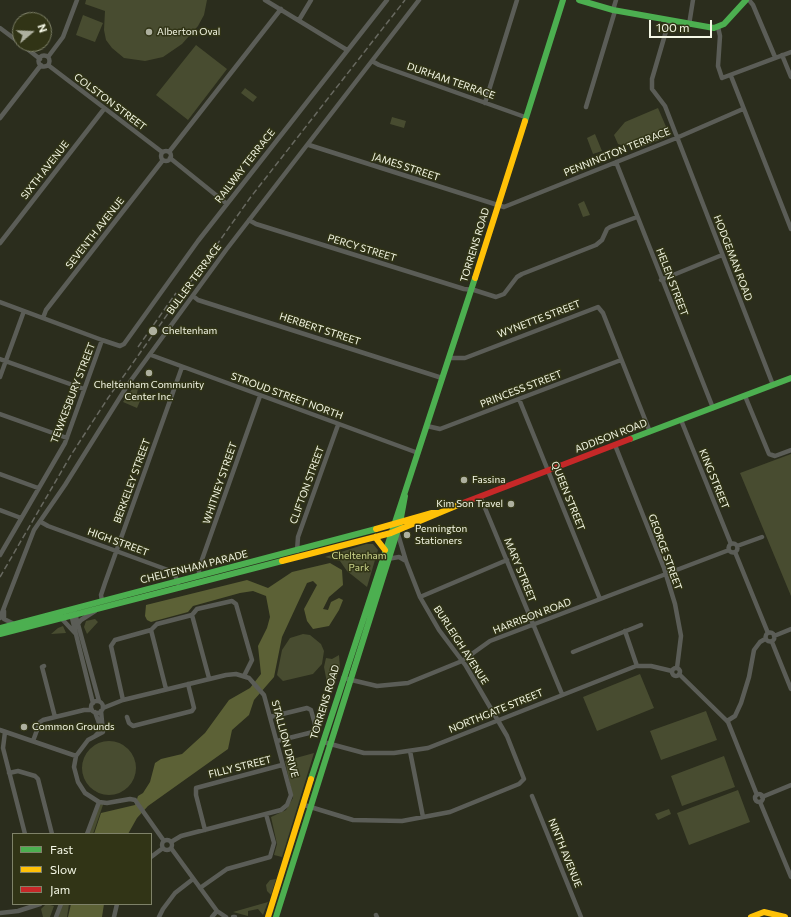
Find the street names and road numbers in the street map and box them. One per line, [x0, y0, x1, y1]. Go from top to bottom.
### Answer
street label: DURHAM TERRACE [405, 60, 497, 102]
street label: COLSTON STREET [72, 71, 148, 133]
street label: PENNINGTON TERRACE [562, 125, 672, 179]
street label: RAILWAY TERRACE [212, 127, 278, 205]
street label: SIXTH AVENUE [18, 138, 72, 202]
street label: JAMES STREET [371, 150, 441, 184]
street label: SEVENTH AVENUE [63, 195, 127, 271]
street label: TORRENS ROAD [458, 206, 492, 284]
street label: HODGEMAN ROAD [711, 213, 755, 303]
street label: PERCY STREET [326, 232, 398, 264]
street label: BULLER TERRACE [164, 241, 224, 317]
street label: HELEN STREET [654, 246, 690, 318]
street label: WYNETTE STREET [496, 298, 582, 340]
street label: HERBERT STREET [278, 310, 362, 348]
street label: TEWKESBURY STREET [48, 341, 98, 445]
street label: PRINCESS STREET [478, 368, 564, 410]
street label: STROUD STREET NORTH [229, 370, 345, 422]
street label: ADDISON ROAD [573, 417, 649, 455]
street label: BERKELEY STREET [111, 437, 153, 525]
street label: WHITNEY STREET [200, 440, 240, 526]
street label: CLIFTON STREET [287, 444, 327, 526]
street label: KING STREET [697, 447, 731, 511]
street label: QUEEN STREET [549, 459, 587, 533]
street label: GEORGE STREET [646, 512, 684, 592]
street label: HIGH STREET [86, 525, 150, 559]
street label: MARY STREET [502, 536, 538, 604]
street label: CHELTENHAM PARADE [139, 548, 249, 586]
street label: HARRISON ROAD [491, 596, 573, 636]
street label: BURLEIGH AVENUE [431, 603, 491, 687]
street label: TORRENS ROAD [308, 663, 342, 741]
street label: NORTHGATE STREET [447, 687, 545, 735]
street label: STALLION DRIVE [269, 699, 301, 779]
street label: FILLY STREET [207, 753, 273, 781]
street label: NINTH AVENUE [546, 817, 584, 889]

